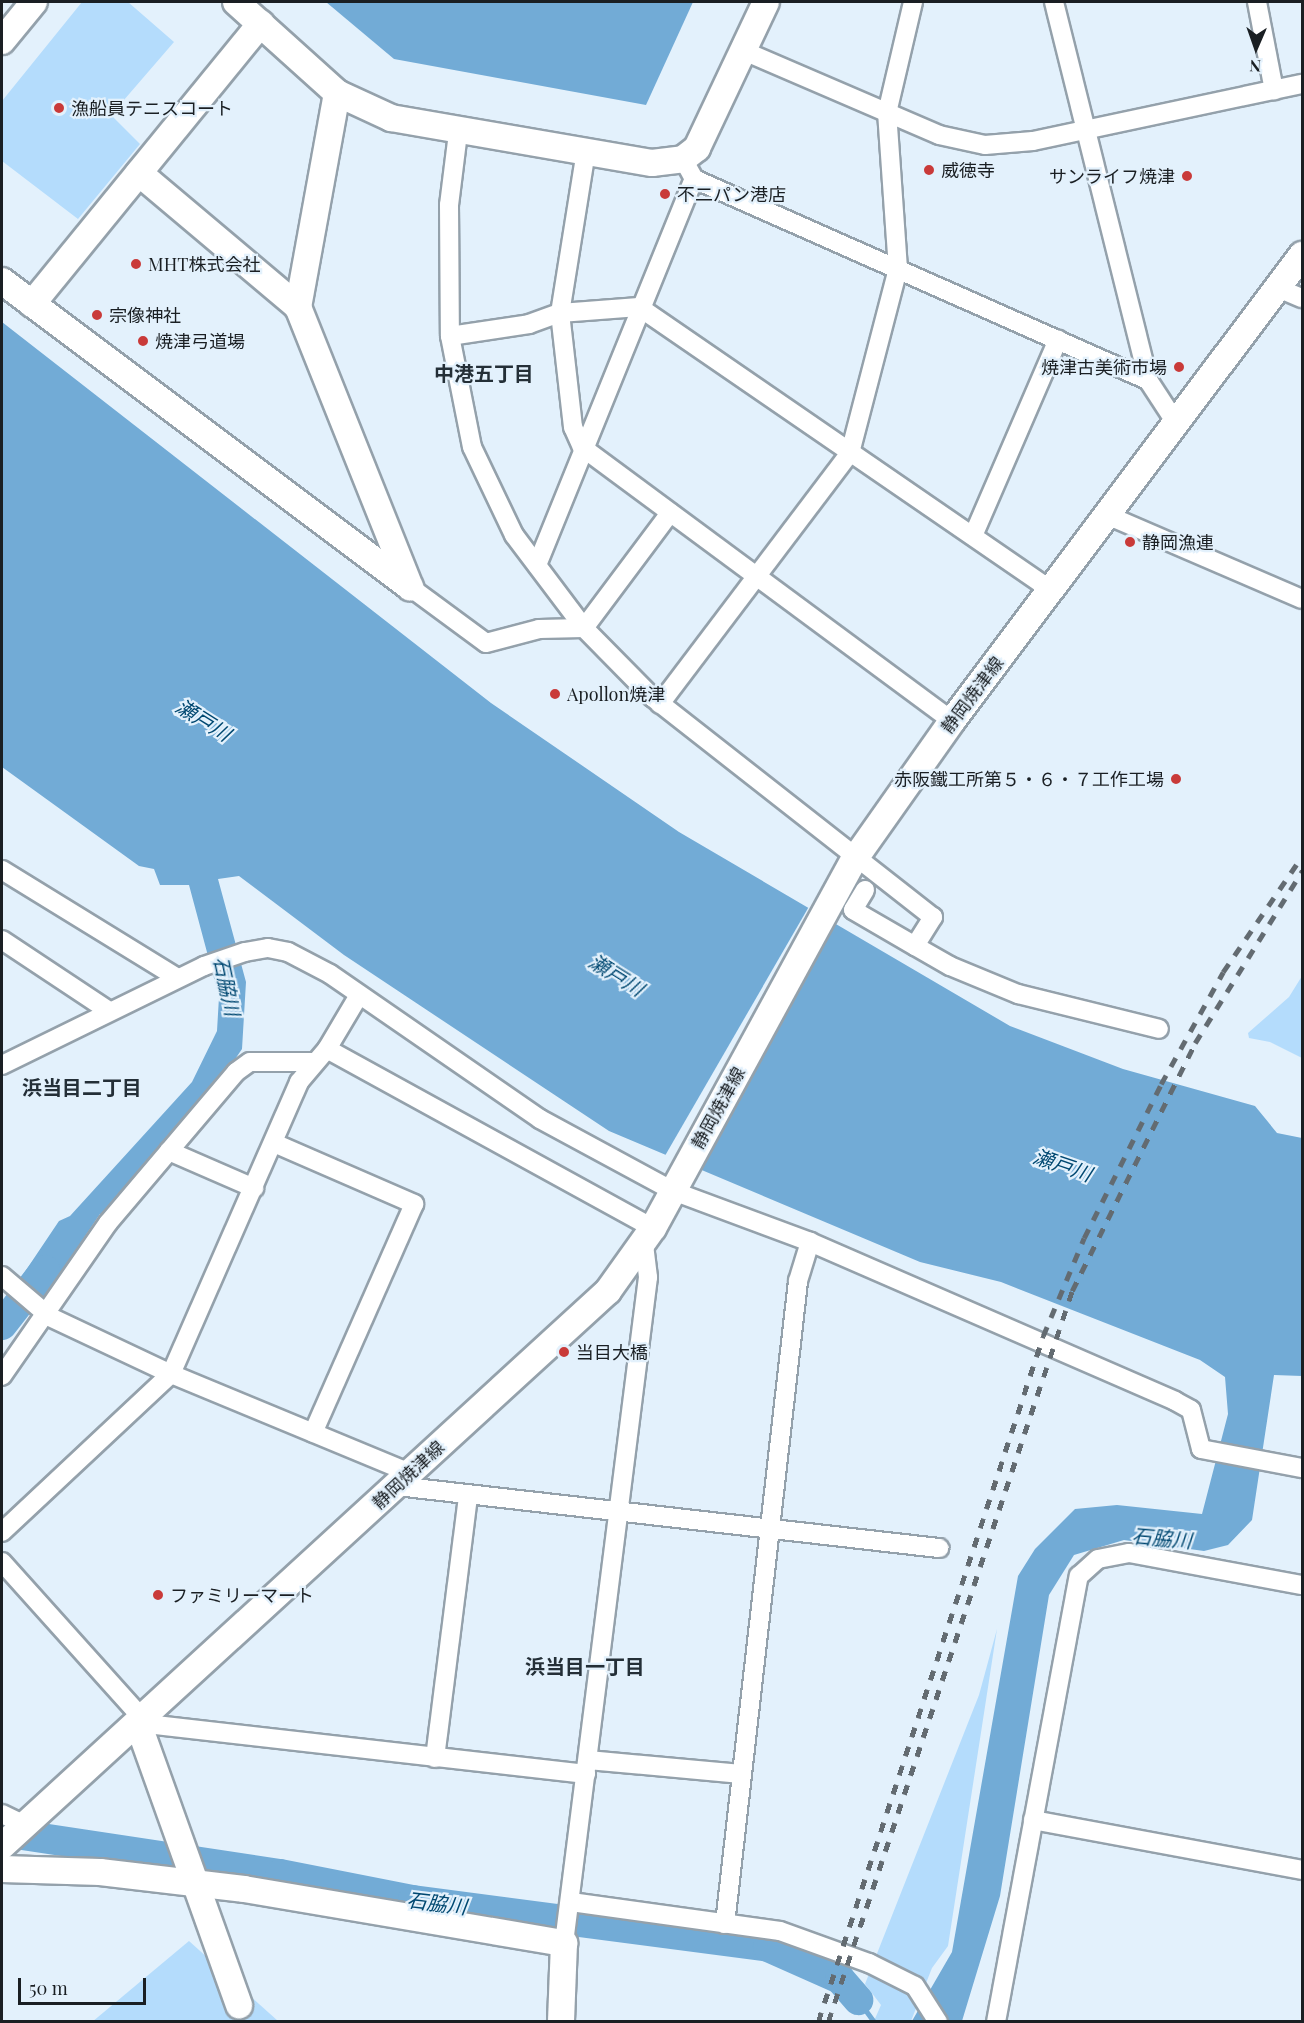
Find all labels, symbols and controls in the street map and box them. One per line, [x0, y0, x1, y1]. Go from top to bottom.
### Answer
north arrow [1226, 18, 1286, 78]
text: N [1249, 56, 1261, 77]
place label: 漁船員テニスコート [71, 97, 233, 119]
marker: 漁船員テニスコート [52, 101, 66, 115]
place label: 威徳寺 [941, 159, 995, 181]
marker: 威徳寺 [922, 163, 936, 177]
place label: サンライフ焼津 [1049, 165, 1175, 187]
marker: サンライフ焼津 [1180, 169, 1194, 183]
place label: 不二パン港店 [677, 183, 785, 205]
marker: 不二パン港店 [658, 187, 672, 201]
place label: MHT株式会社 [148, 253, 260, 275]
marker: MHT株式会社 [129, 257, 143, 271]
place label: 宗像神社 [109, 304, 181, 326]
marker: 宗像神社 [90, 308, 104, 322]
place label: 焼津弓道場 [155, 330, 245, 352]
marker: 焼津弓道場 [136, 334, 150, 348]
place label: 焼津古美術市場 [1041, 356, 1167, 378]
district label: 中港五丁目 [434, 360, 534, 384]
marker: 焼津古美術市場 [1172, 360, 1186, 374]
place label: 静岡漁連 [1142, 531, 1214, 553]
marker: 静岡漁連 [1123, 535, 1137, 549]
street label: 静岡焼津線 [936, 653, 1008, 737]
place label: Apollon焼津 [567, 683, 665, 705]
marker: Apollon焼津 [548, 687, 562, 701]
water label: 瀬戸川 [172, 693, 236, 745]
place label: 赤阪鐵工所第５・６・７工作工場 [894, 768, 1164, 790]
marker: 赤阪鐵工所第５・６・７工作工場 [1169, 772, 1183, 786]
water label: 瀬戸川 [585, 948, 649, 1000]
water label: 石脇川 [210, 954, 246, 1018]
street label: 静岡焼津線 [687, 1063, 749, 1153]
district label: 浜当目二丁目 [22, 1074, 142, 1098]
water label: 瀬戸川 [1031, 1143, 1095, 1185]
place label: 当目大橋 [576, 1341, 648, 1363]
marker: 当目大橋 [557, 1345, 571, 1359]
street label: 静岡焼津線 [368, 1436, 448, 1514]
water label: 石脇川 [1131, 1522, 1193, 1552]
place label: ファミリーマート [170, 1584, 314, 1606]
marker: ファミリーマート [151, 1588, 165, 1602]
district label: 浜当目一丁目 [525, 1653, 645, 1677]
water label: 石脇川 [406, 1886, 468, 1918]
scale bar [21, 1966, 148, 2004]
text: 50 m [29, 1976, 68, 2000]

